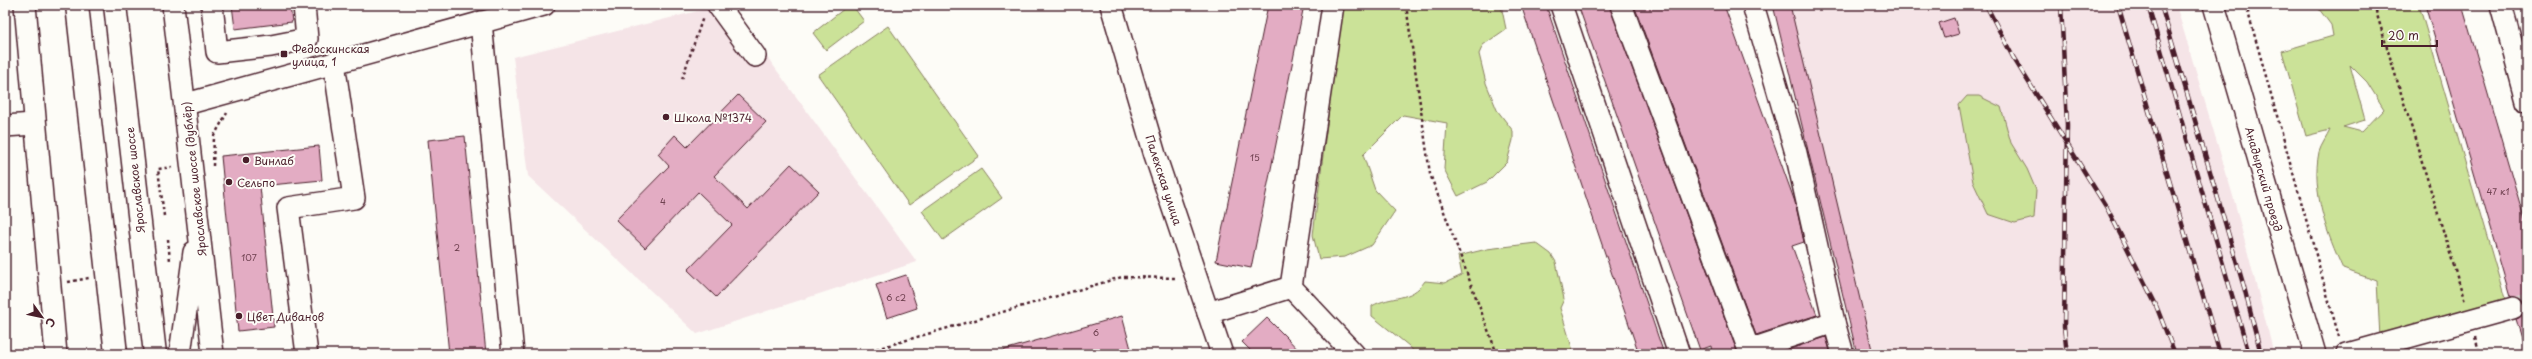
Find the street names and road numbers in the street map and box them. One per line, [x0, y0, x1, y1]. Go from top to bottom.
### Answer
street label: Ярославское шоссе (дублёр) [177, 101, 211, 258]
street label: Анадырский проезд [2241, 125, 2287, 233]
street label: Ярославское шоссе [121, 126, 149, 235]
street label: Палехская улица [1141, 133, 1187, 227]

